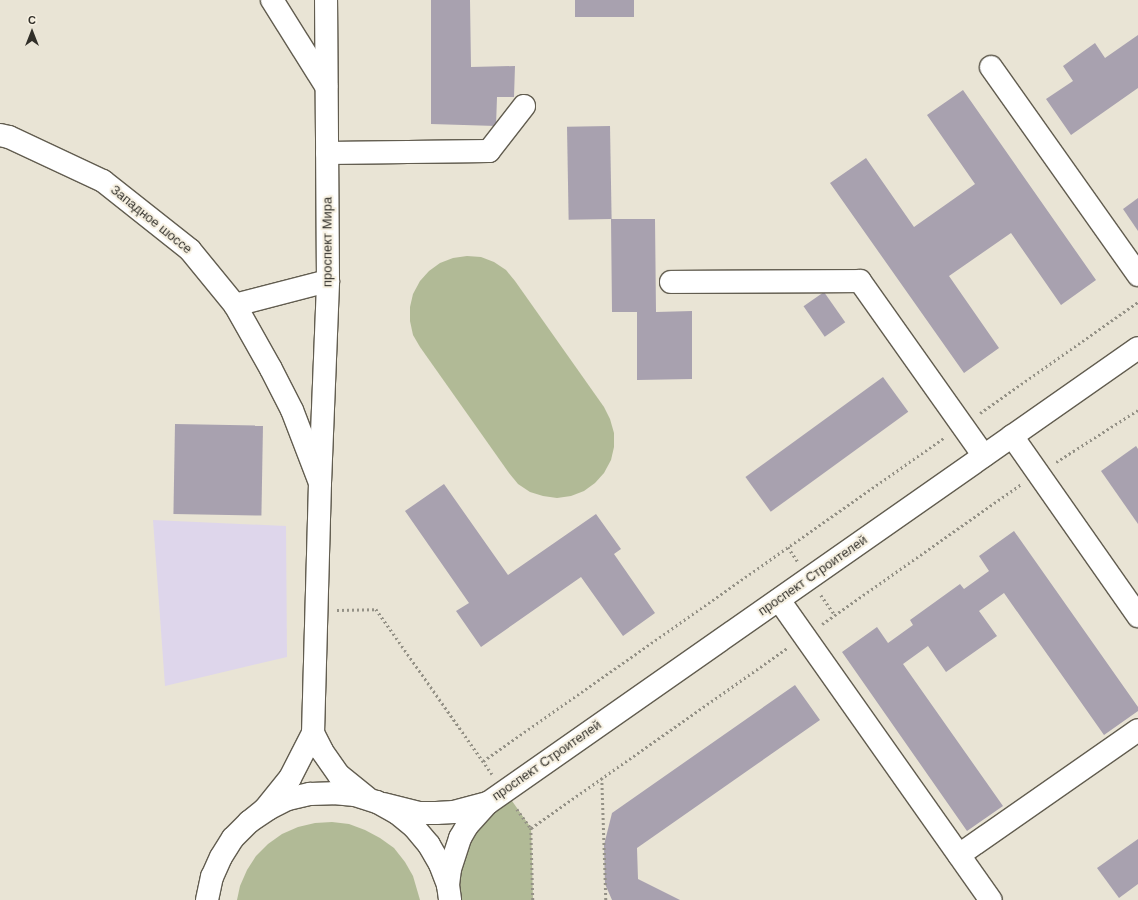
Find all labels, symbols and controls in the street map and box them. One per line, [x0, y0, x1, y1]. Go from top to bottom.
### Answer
north arrow [12, 12, 52, 52]
text: С [28, 14, 36, 26]
street label: Западное шоссе [107, 182, 195, 258]
street label: проспект Мира [320, 197, 336, 287]
street label: проспект Строителей [756, 532, 870, 620]
street label: проспект Строителей [490, 717, 604, 805]

